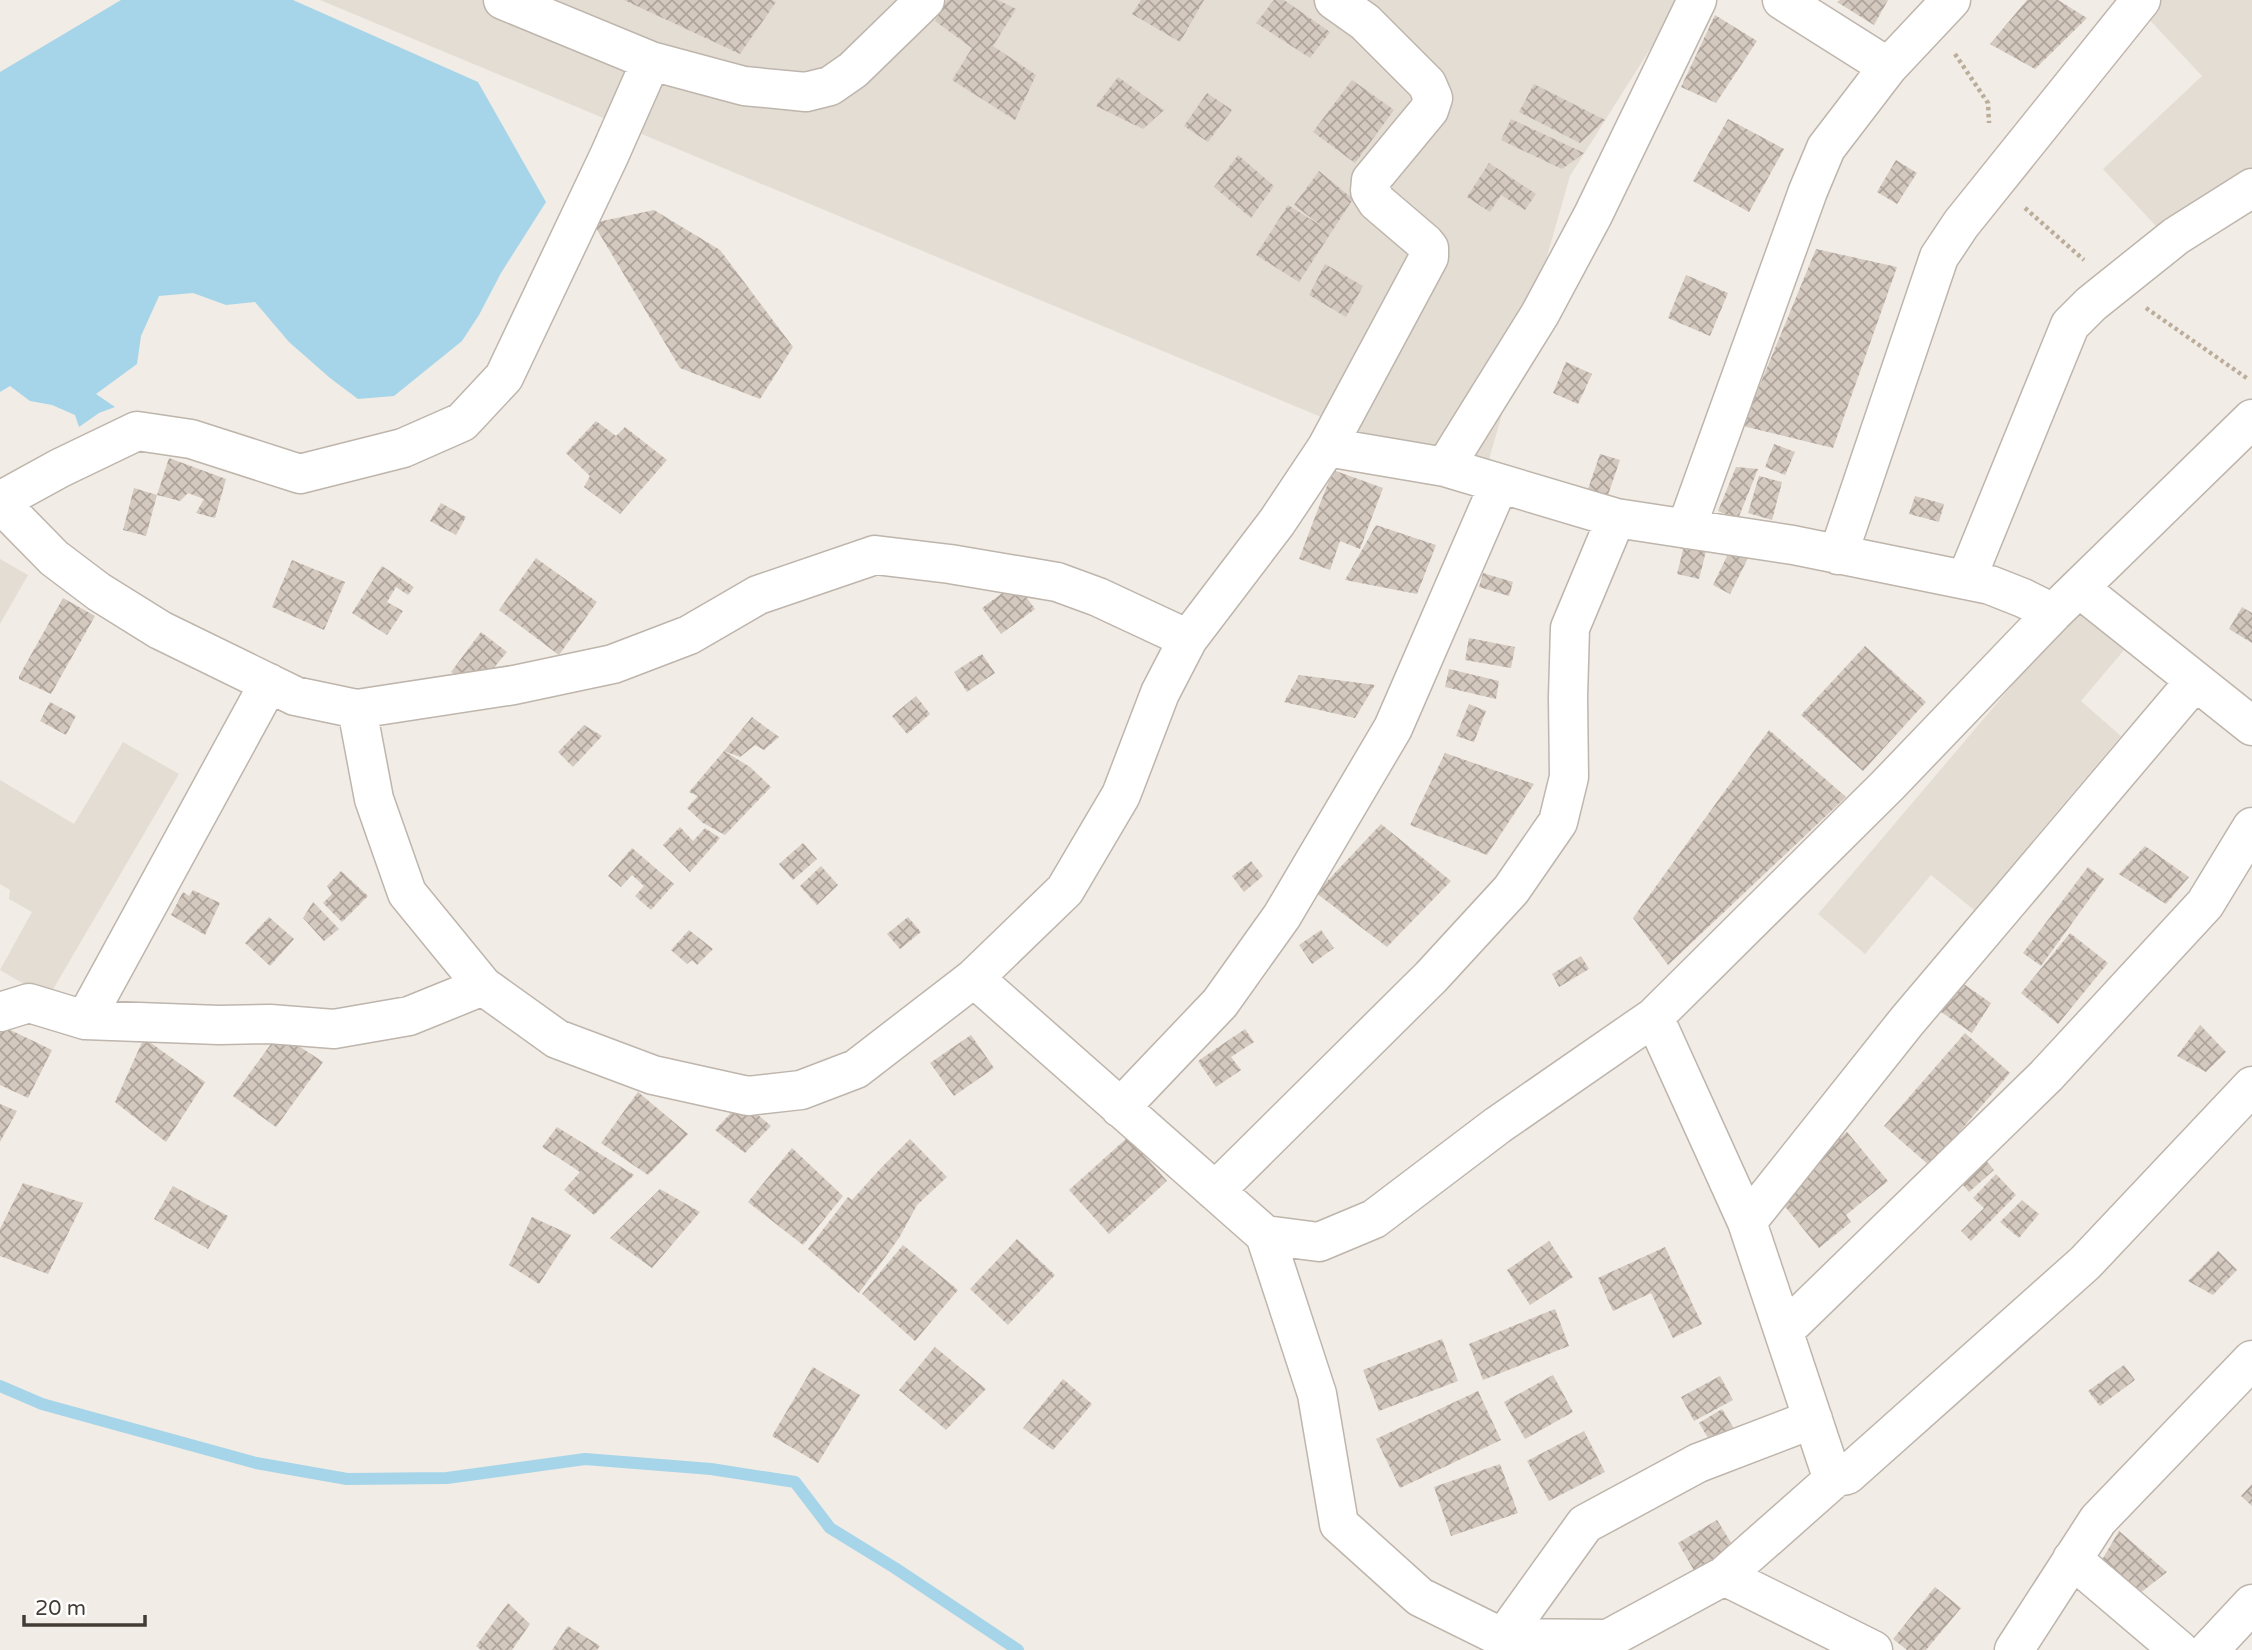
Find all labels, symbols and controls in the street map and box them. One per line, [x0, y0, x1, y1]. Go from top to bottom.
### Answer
scale bar [24, 1584, 145, 1628]
text: 20 m [35, 1596, 86, 1621]

